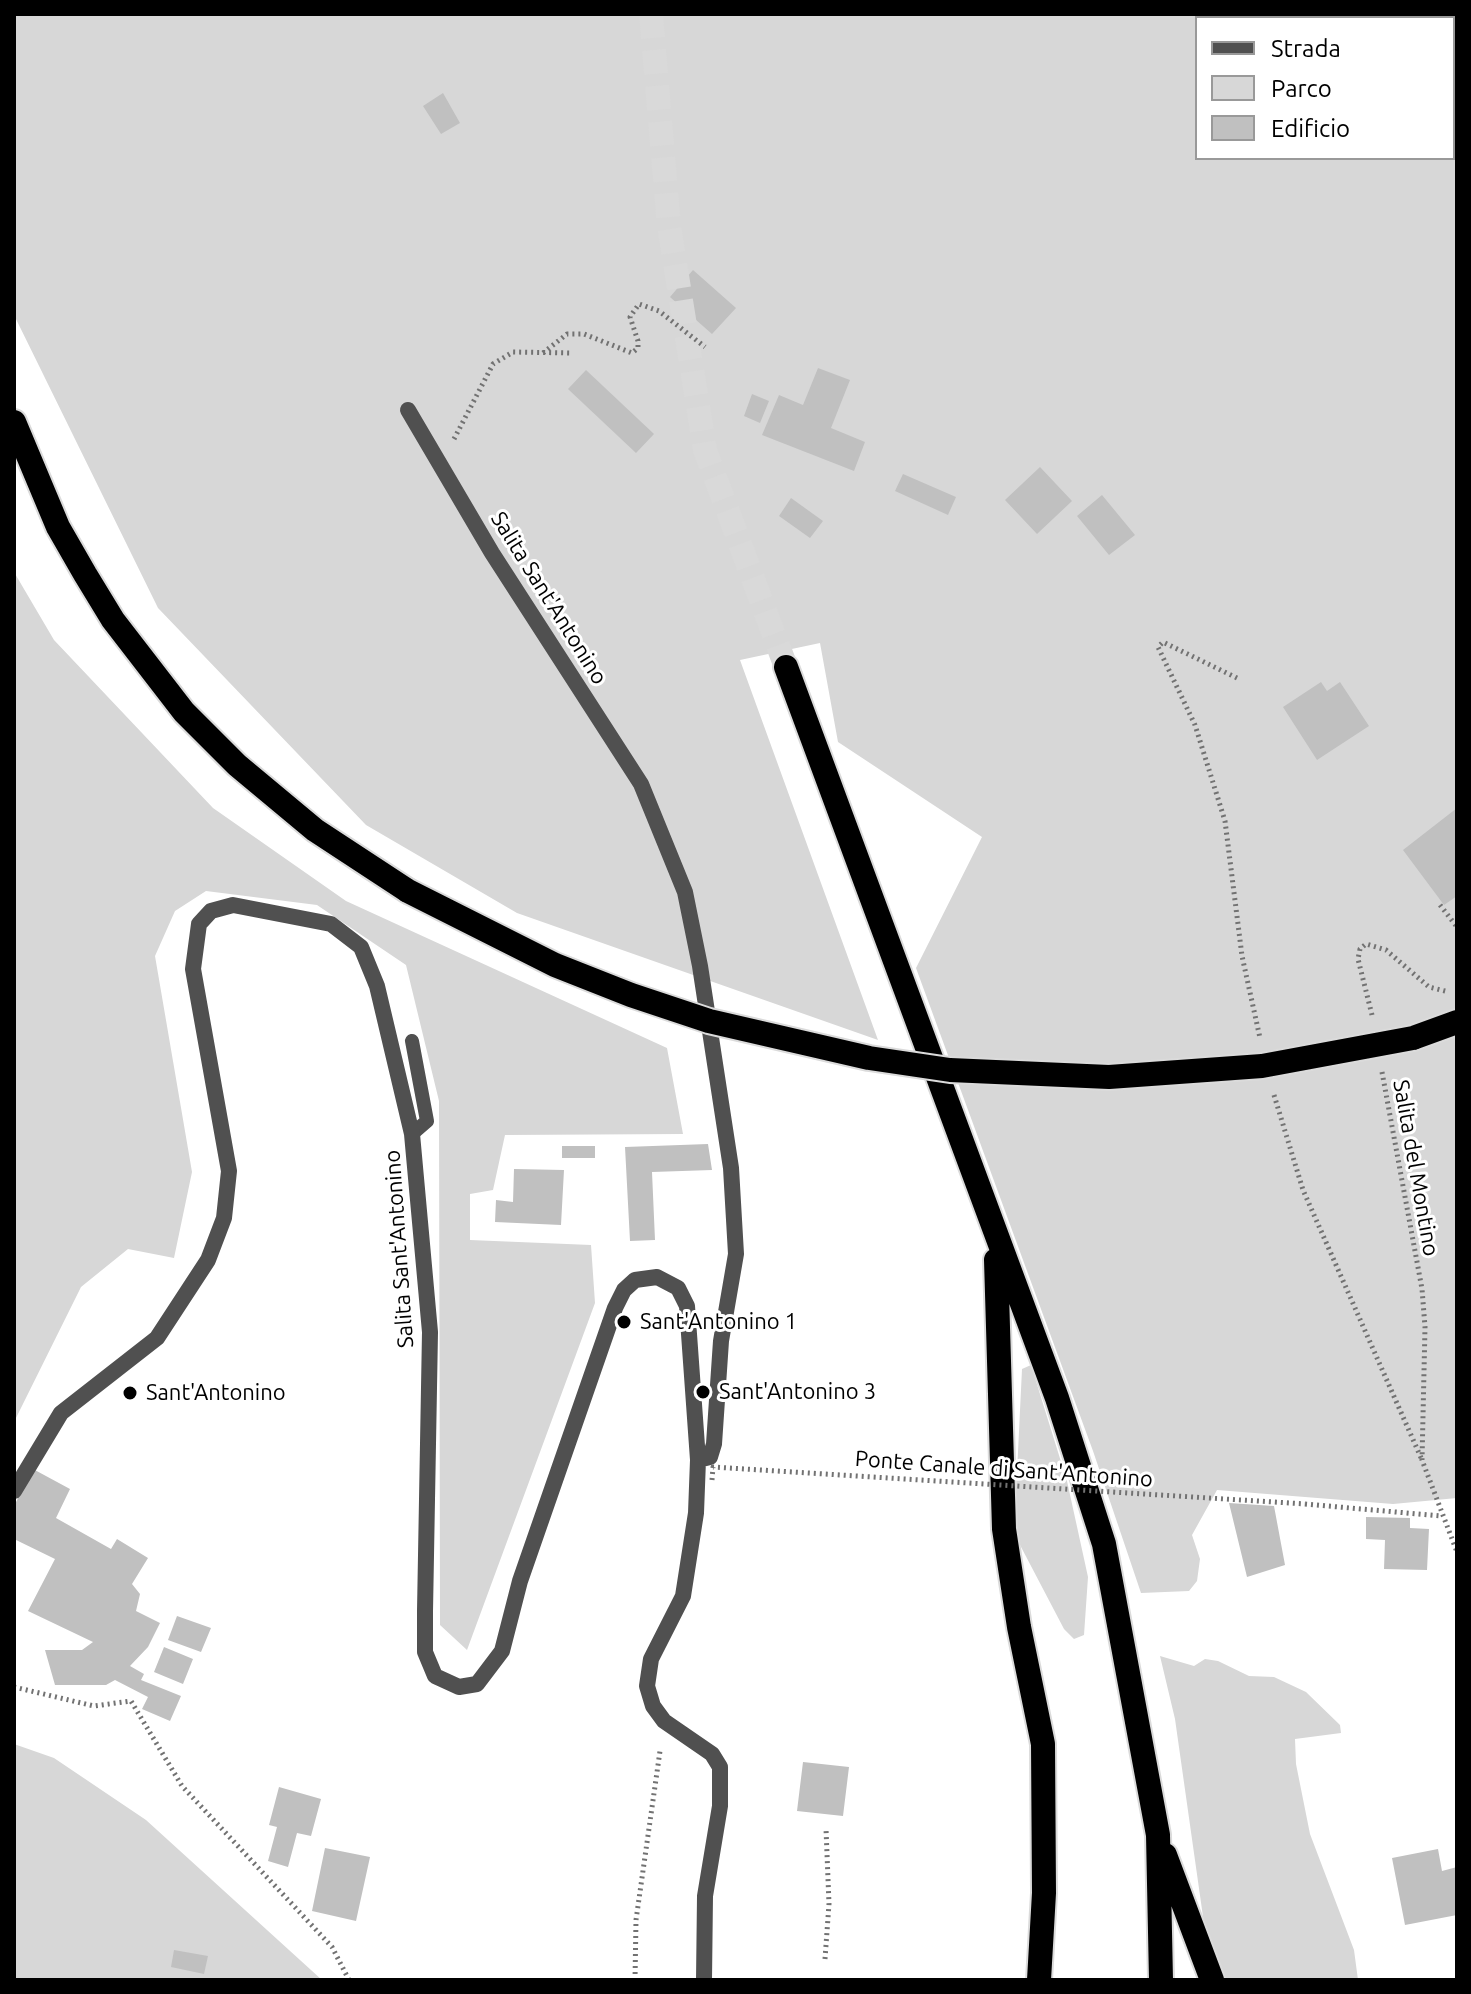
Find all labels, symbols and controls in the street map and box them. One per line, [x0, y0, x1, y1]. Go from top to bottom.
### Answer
legend [1195, 16, 1455, 160]
text: Strada [1271, 35, 1341, 62]
text: Parco [1271, 75, 1332, 102]
text: Edificio [1271, 115, 1350, 142]
street label: Salita Sant'Antonino [485, 507, 613, 689]
street label: Salita del Montino [1387, 1078, 1445, 1258]
street label: Salita Sant'Antonino [379, 1149, 419, 1349]
place label: Sant'Antonino 1 [640, 1309, 797, 1335]
marker: Sant'Antonino 1 [615, 1313, 633, 1331]
place label: Sant'Antonino 3 [719, 1379, 876, 1405]
place label: Sant'Antonino [146, 1380, 286, 1406]
marker: Sant'Antonino 3 [694, 1383, 712, 1401]
marker: Sant'Antonino [121, 1384, 139, 1402]
street label: Ponte Canale di Sant'Antonino [854, 1445, 1154, 1493]

